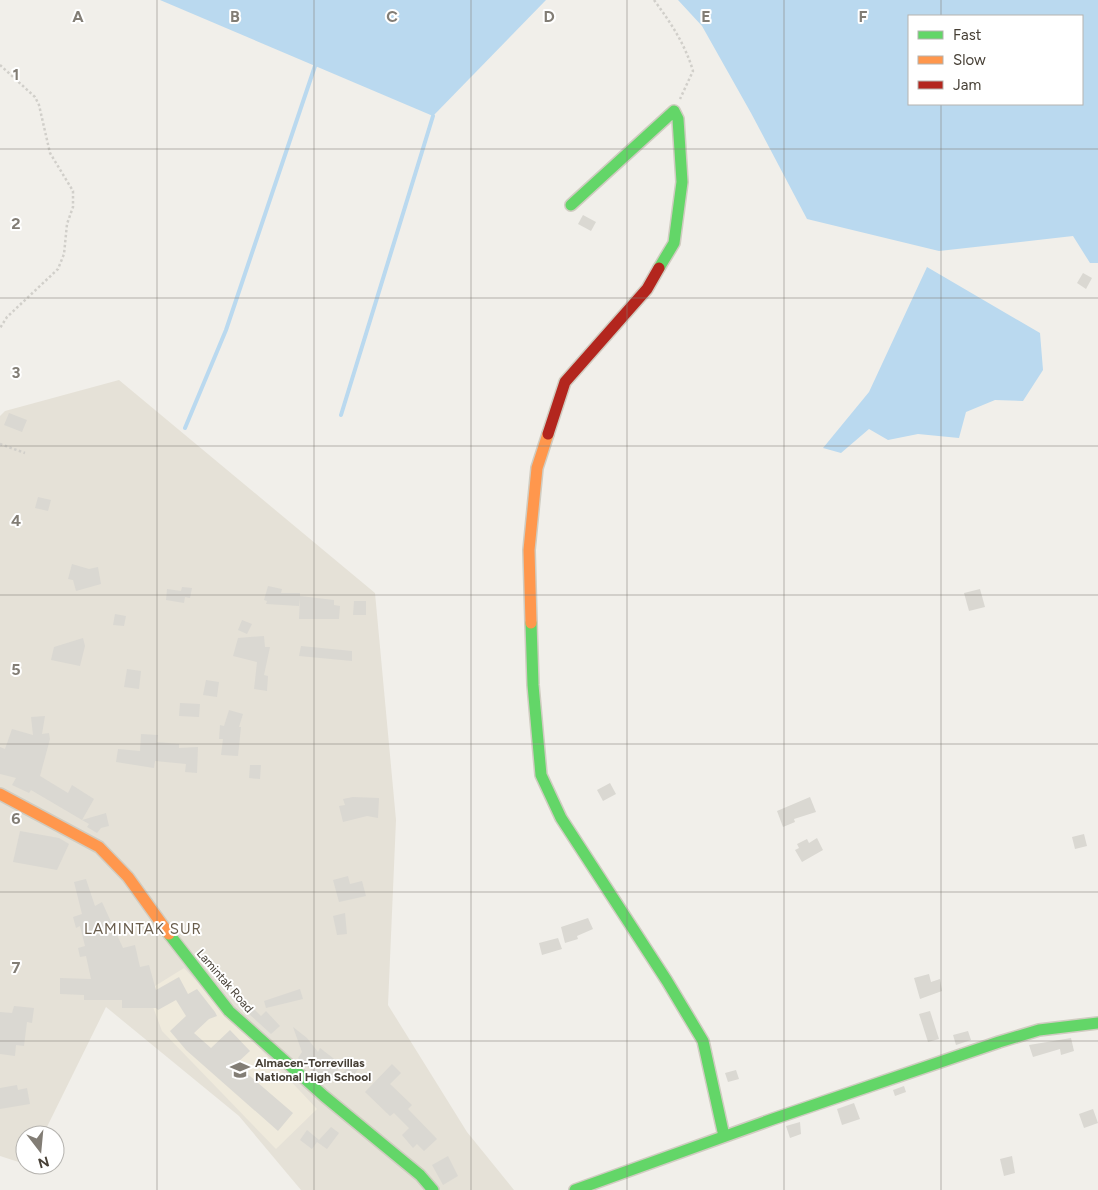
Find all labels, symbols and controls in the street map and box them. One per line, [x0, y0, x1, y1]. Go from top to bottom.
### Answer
text: A [72, 7, 84, 26]
text: B [230, 7, 240, 26]
text: C [386, 7, 398, 26]
text: D [543, 7, 555, 26]
text: E [701, 7, 711, 26]
text: F [859, 7, 868, 26]
legend [908, 15, 1083, 105]
text: Fast [953, 26, 982, 44]
text: Slow [953, 51, 986, 69]
text: 1 [13, 65, 19, 84]
text: Jam [953, 76, 981, 94]
text: 2 [11, 214, 21, 233]
text: 3 [12, 363, 21, 382]
text: 4 [11, 511, 21, 530]
text: 5 [11, 660, 21, 679]
text: 6 [11, 809, 21, 828]
district label: LAMINTAK SUR [84, 920, 202, 938]
street label: Lamintak Road [194, 947, 256, 1015]
text: 7 [12, 958, 21, 977]
place label: Almacen-Torrevillas National High School [255, 1056, 371, 1084]
school or university icon: Almacen-Torrevillas National High School [229, 1059, 251, 1081]
north arrow [15, 1125, 65, 1175]
text: N [36, 1152, 51, 1172]

